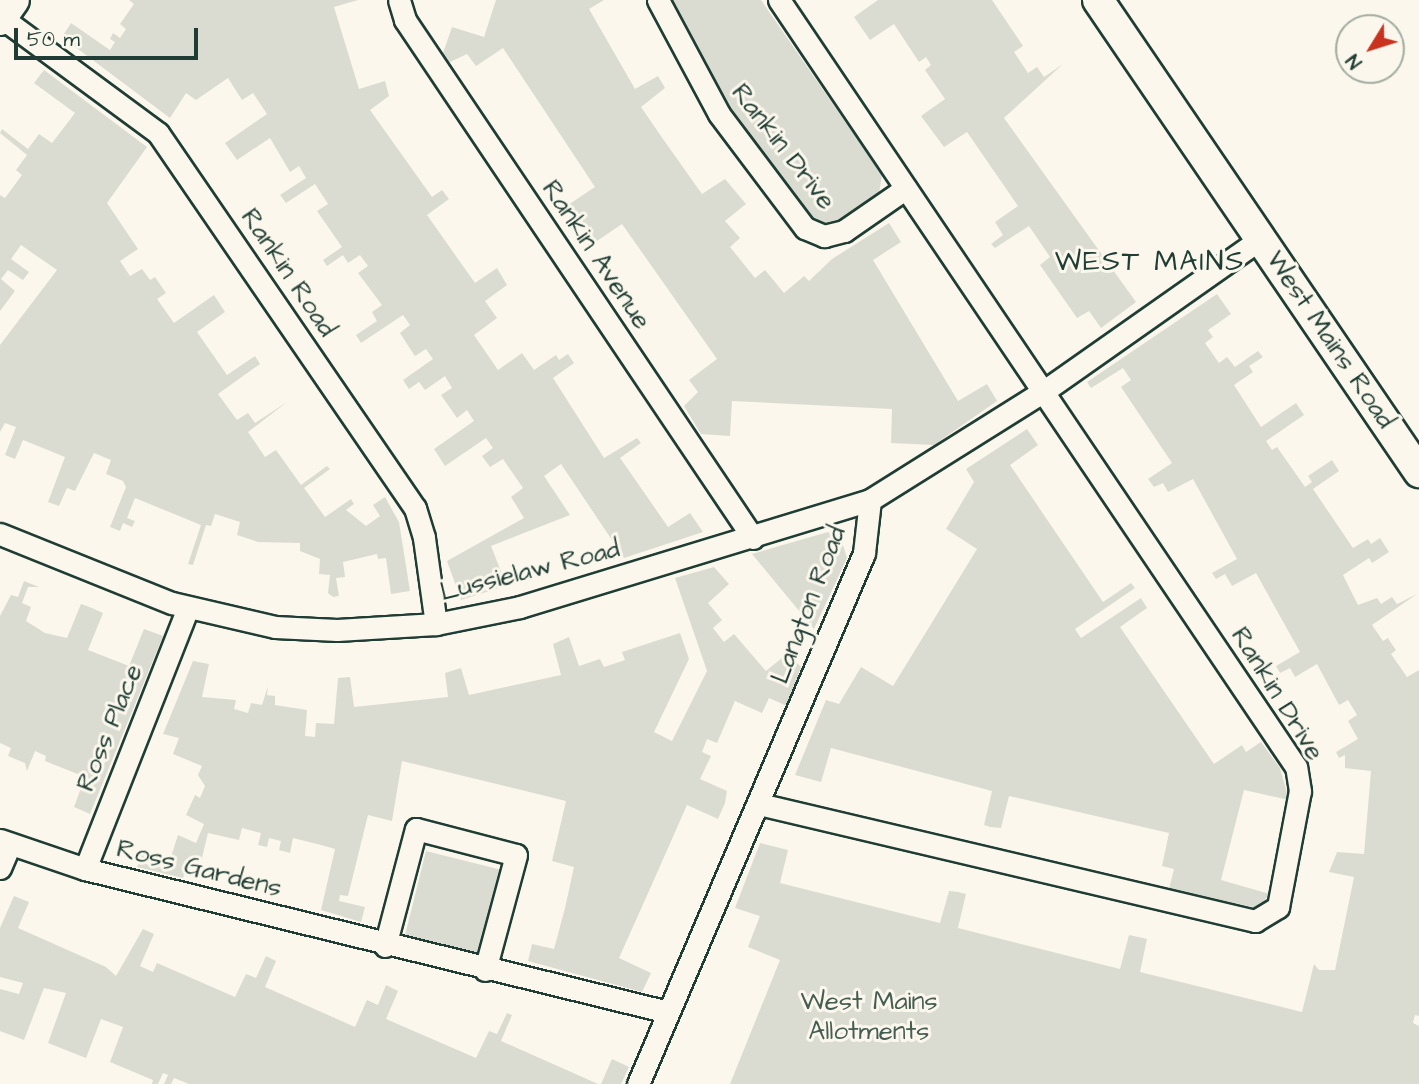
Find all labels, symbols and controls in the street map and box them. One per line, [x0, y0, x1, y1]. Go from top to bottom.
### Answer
scale bar [18, 14, 201, 58]
north arrow [1335, 14, 1405, 84]
text: 50 m [27, 25, 80, 54]
text: N [1340, 48, 1369, 74]
street label: Rankin Drive [724, 78, 842, 216]
street label: Rankin Avenue [535, 175, 657, 335]
street label: Rankin Road [234, 203, 342, 343]
district label: WEST MAINS [1056, 245, 1244, 279]
street label: West Mains Road [1259, 245, 1401, 435]
street label: Langton Road [765, 522, 853, 688]
street label: Lussielaw Road [437, 534, 623, 608]
street label: Rankin Drive [1224, 622, 1330, 766]
street label: Ross Place [70, 660, 150, 796]
street label: Ross Gardens [113, 833, 285, 905]
park label: West Mains Allotments [800, 986, 938, 1048]

